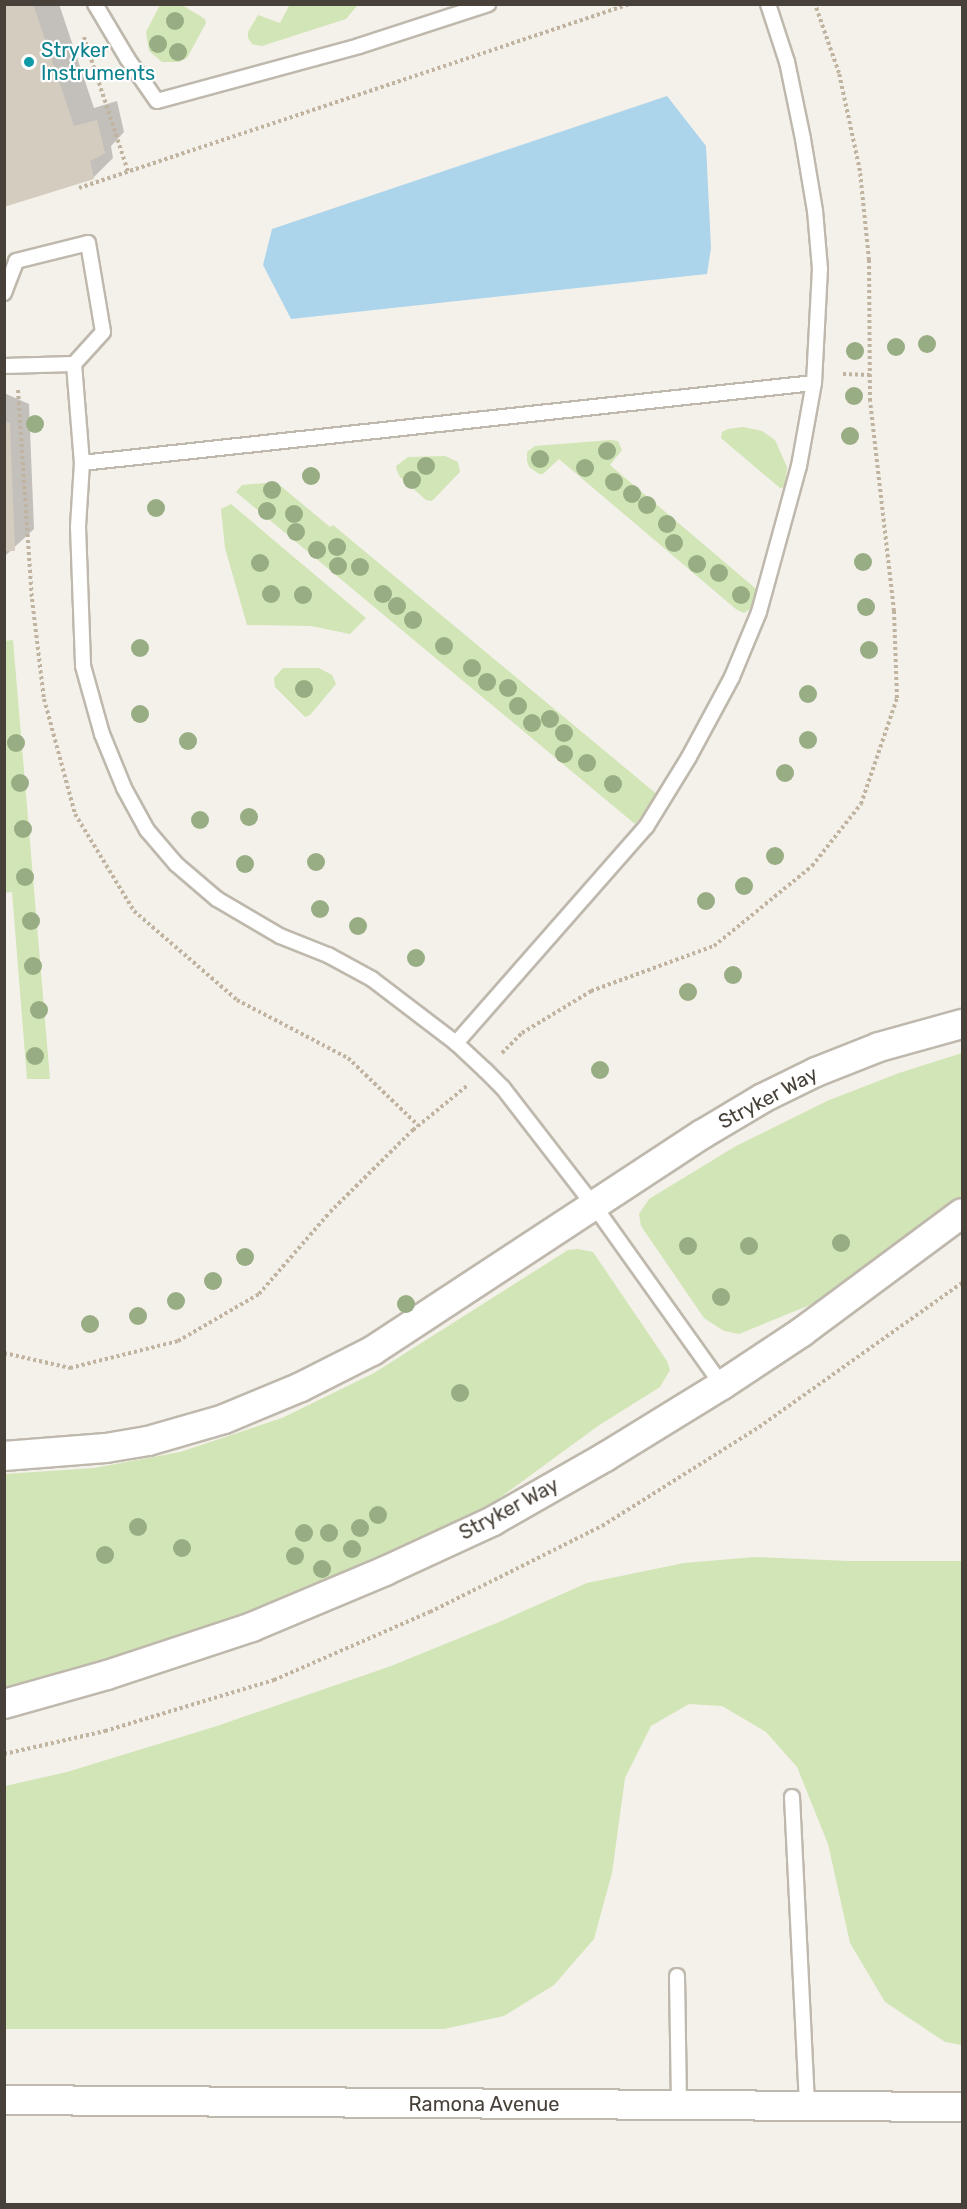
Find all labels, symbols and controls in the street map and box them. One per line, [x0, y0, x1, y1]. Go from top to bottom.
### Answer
place label: Stryker Instruments [41, 39, 155, 86]
marker: Stryker Instruments [22, 55, 36, 69]
street label: Stryker Way [714, 1062, 822, 1134]
street label: Stryker Way [455, 1473, 563, 1545]
street label: Ramona Avenue [408, 2092, 560, 2116]

